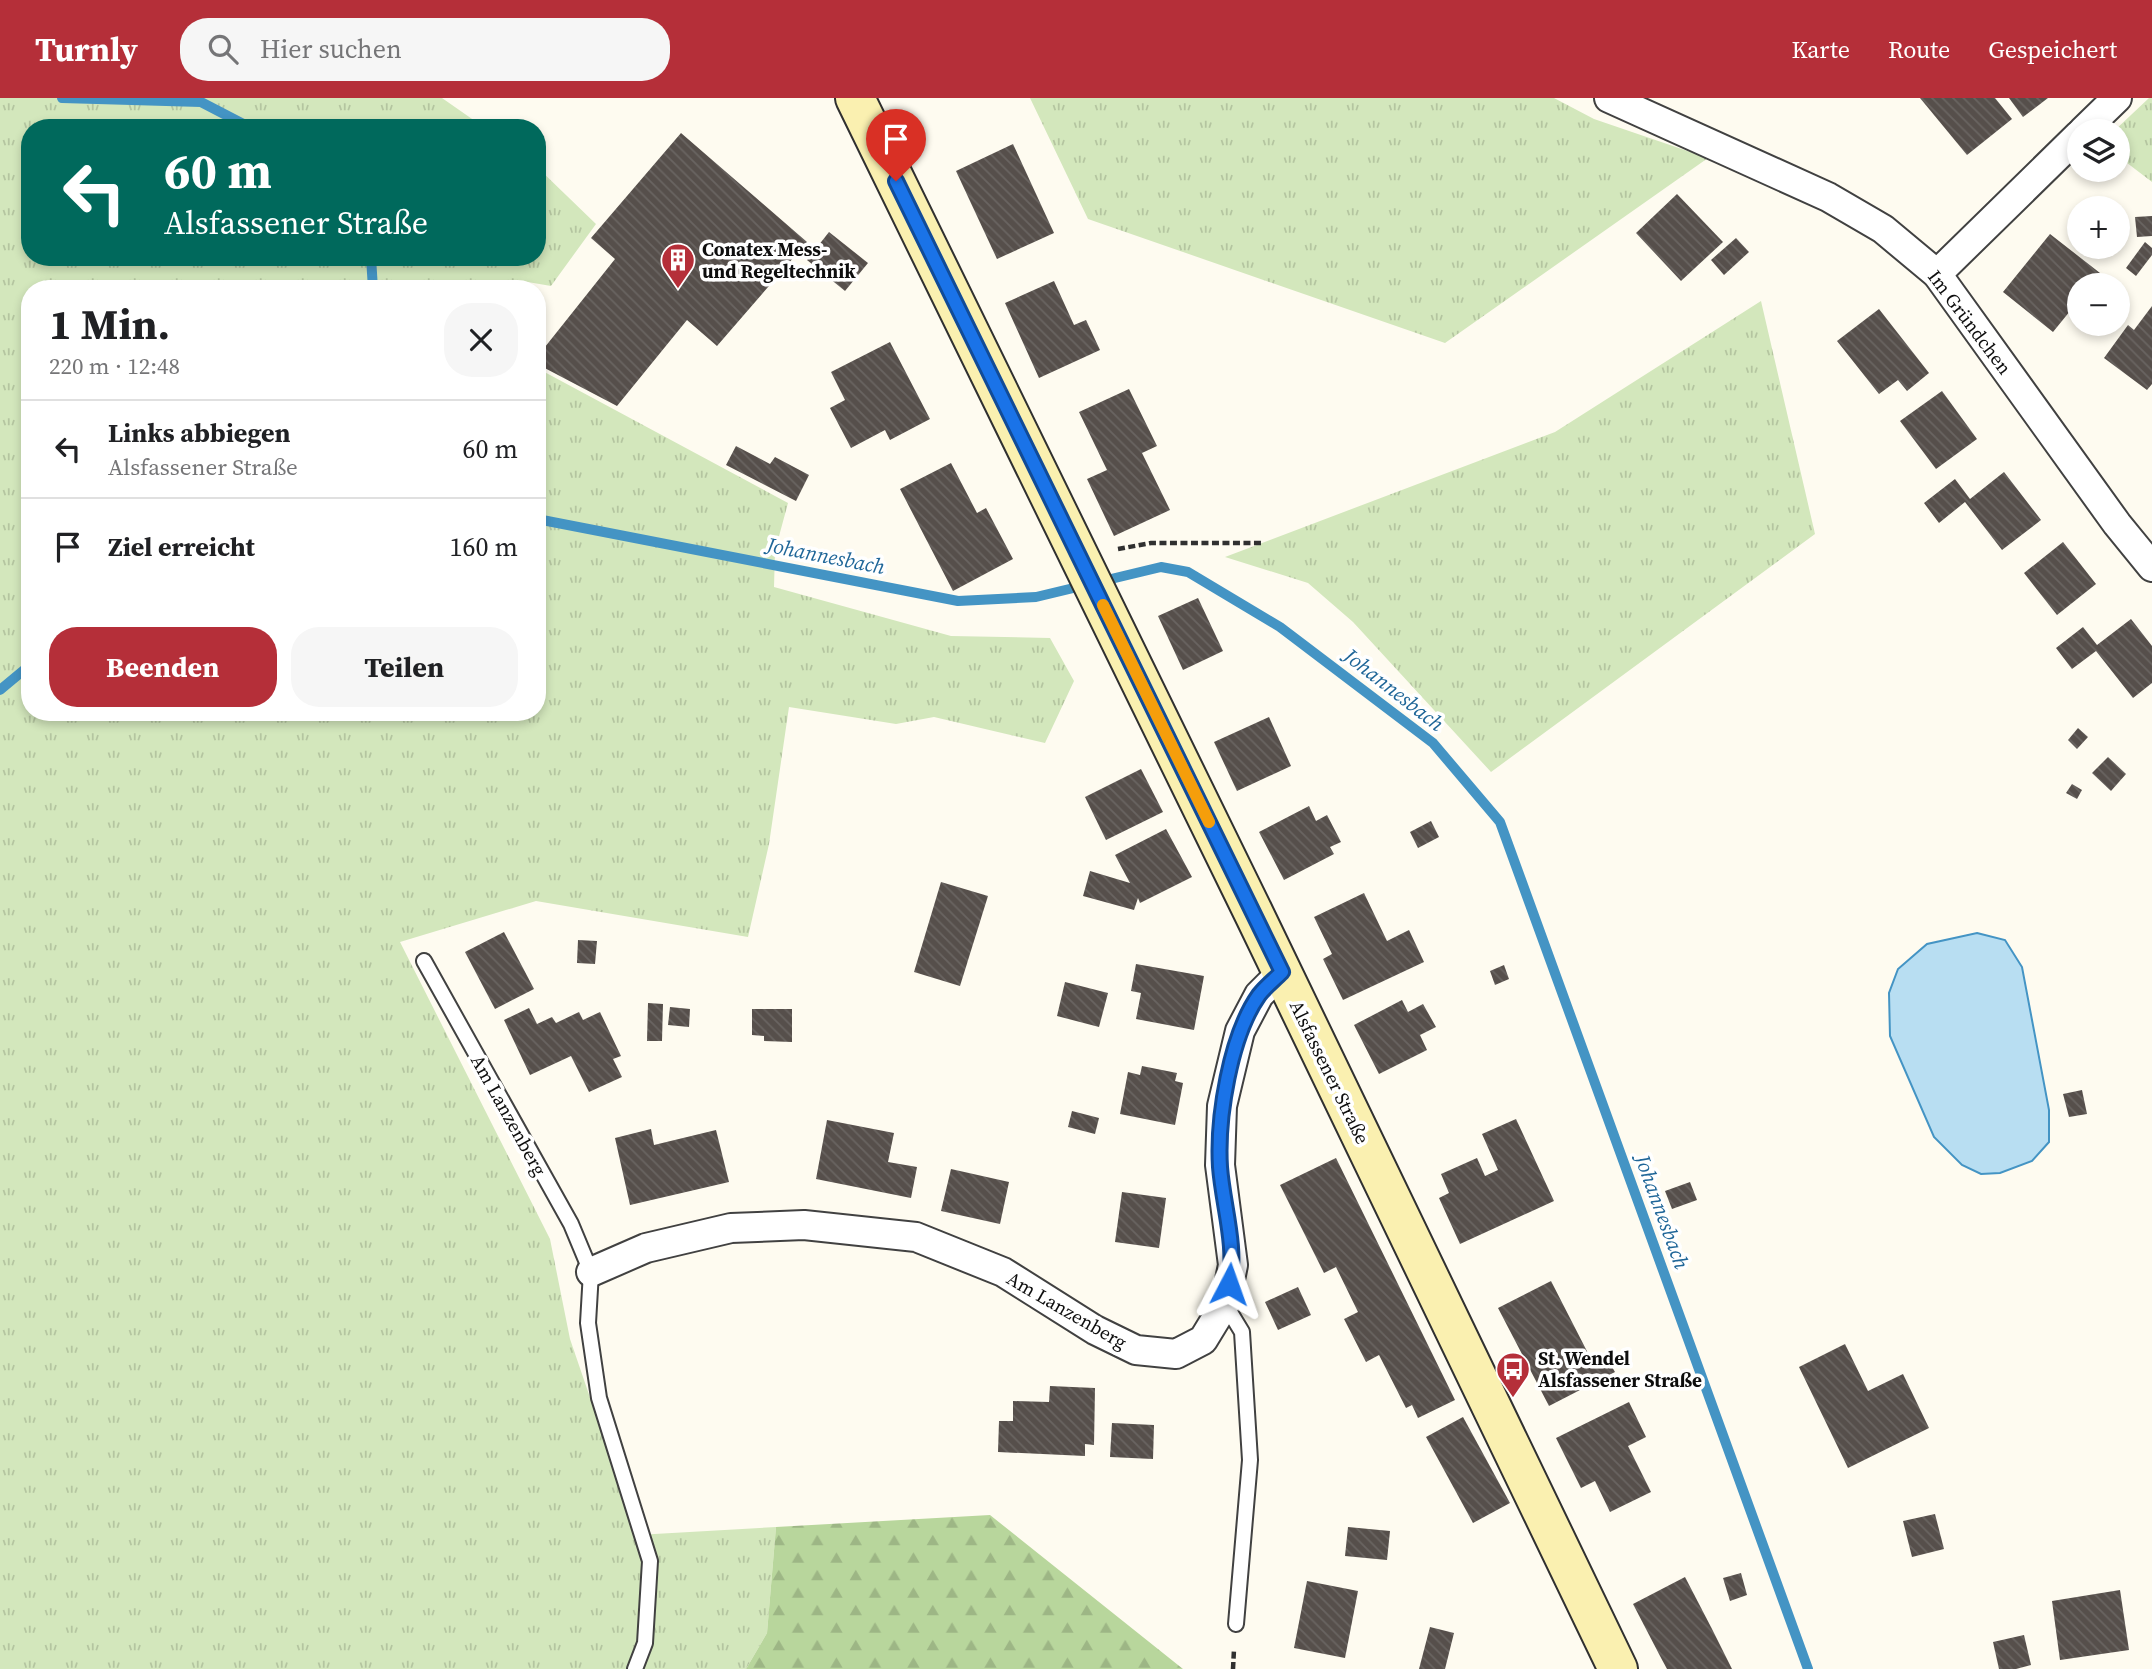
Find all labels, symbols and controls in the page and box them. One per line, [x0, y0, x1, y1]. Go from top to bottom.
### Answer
search box [180, 18, 670, 81]
text: Turnly [35, 27, 138, 72]
icon: search [204, 30, 242, 68]
text: Hier suchen [260, 31, 402, 67]
text: Karte [1791, 33, 1850, 66]
text: Route [1888, 33, 1950, 66]
text: Gespeichert [1988, 33, 2117, 66]
pin [866, 109, 926, 181]
map controls [2067, 119, 2130, 336]
button: layers [2067, 119, 2130, 182]
icon: arrive [877, 120, 915, 158]
text: 60 m [164, 137, 272, 204]
icon: left [49, 147, 140, 238]
button: + [2067, 196, 2130, 259]
text: Alsfassener Straße [164, 201, 428, 245]
place label: Conatex Mess- und Regeltechnik [702, 236, 856, 284]
building icon: Conatex Mess- und Regeltechnik [659, 241, 697, 290]
street label: Im Gründchen [1922, 264, 2018, 380]
button: − [2067, 273, 2130, 336]
text: 1 Min. [49, 295, 170, 353]
button: close [444, 303, 518, 377]
text: 220 m · 12:48 [49, 350, 180, 382]
text: Links abbiegen [108, 415, 291, 451]
icon: left [49, 430, 87, 468]
text: 60 m [463, 431, 518, 467]
text: Alsfassener Straße [108, 451, 298, 483]
icon: arrive [49, 528, 87, 566]
text: Ziel erreicht [108, 529, 255, 565]
text: 160 m [450, 529, 518, 565]
water label: Johannesbach [762, 529, 888, 581]
button: Beenden [49, 627, 277, 707]
button: Teilen [291, 627, 518, 707]
water label: Johannesbach [1336, 640, 1451, 738]
street label: Alsfassener Straße [1284, 996, 1376, 1148]
street label: Am Lanzenberg [465, 1050, 553, 1180]
water label: Johannesbach [1627, 1148, 1697, 1273]
position arrow [1192, 1247, 1266, 1321]
street label: Am Lanzenberg [1002, 1265, 1132, 1355]
place label: St. Wendel Alsfassener Straße [1538, 1345, 1702, 1393]
bus stop icon: St. Wendel Alsfassener Straße [1494, 1350, 1532, 1399]

